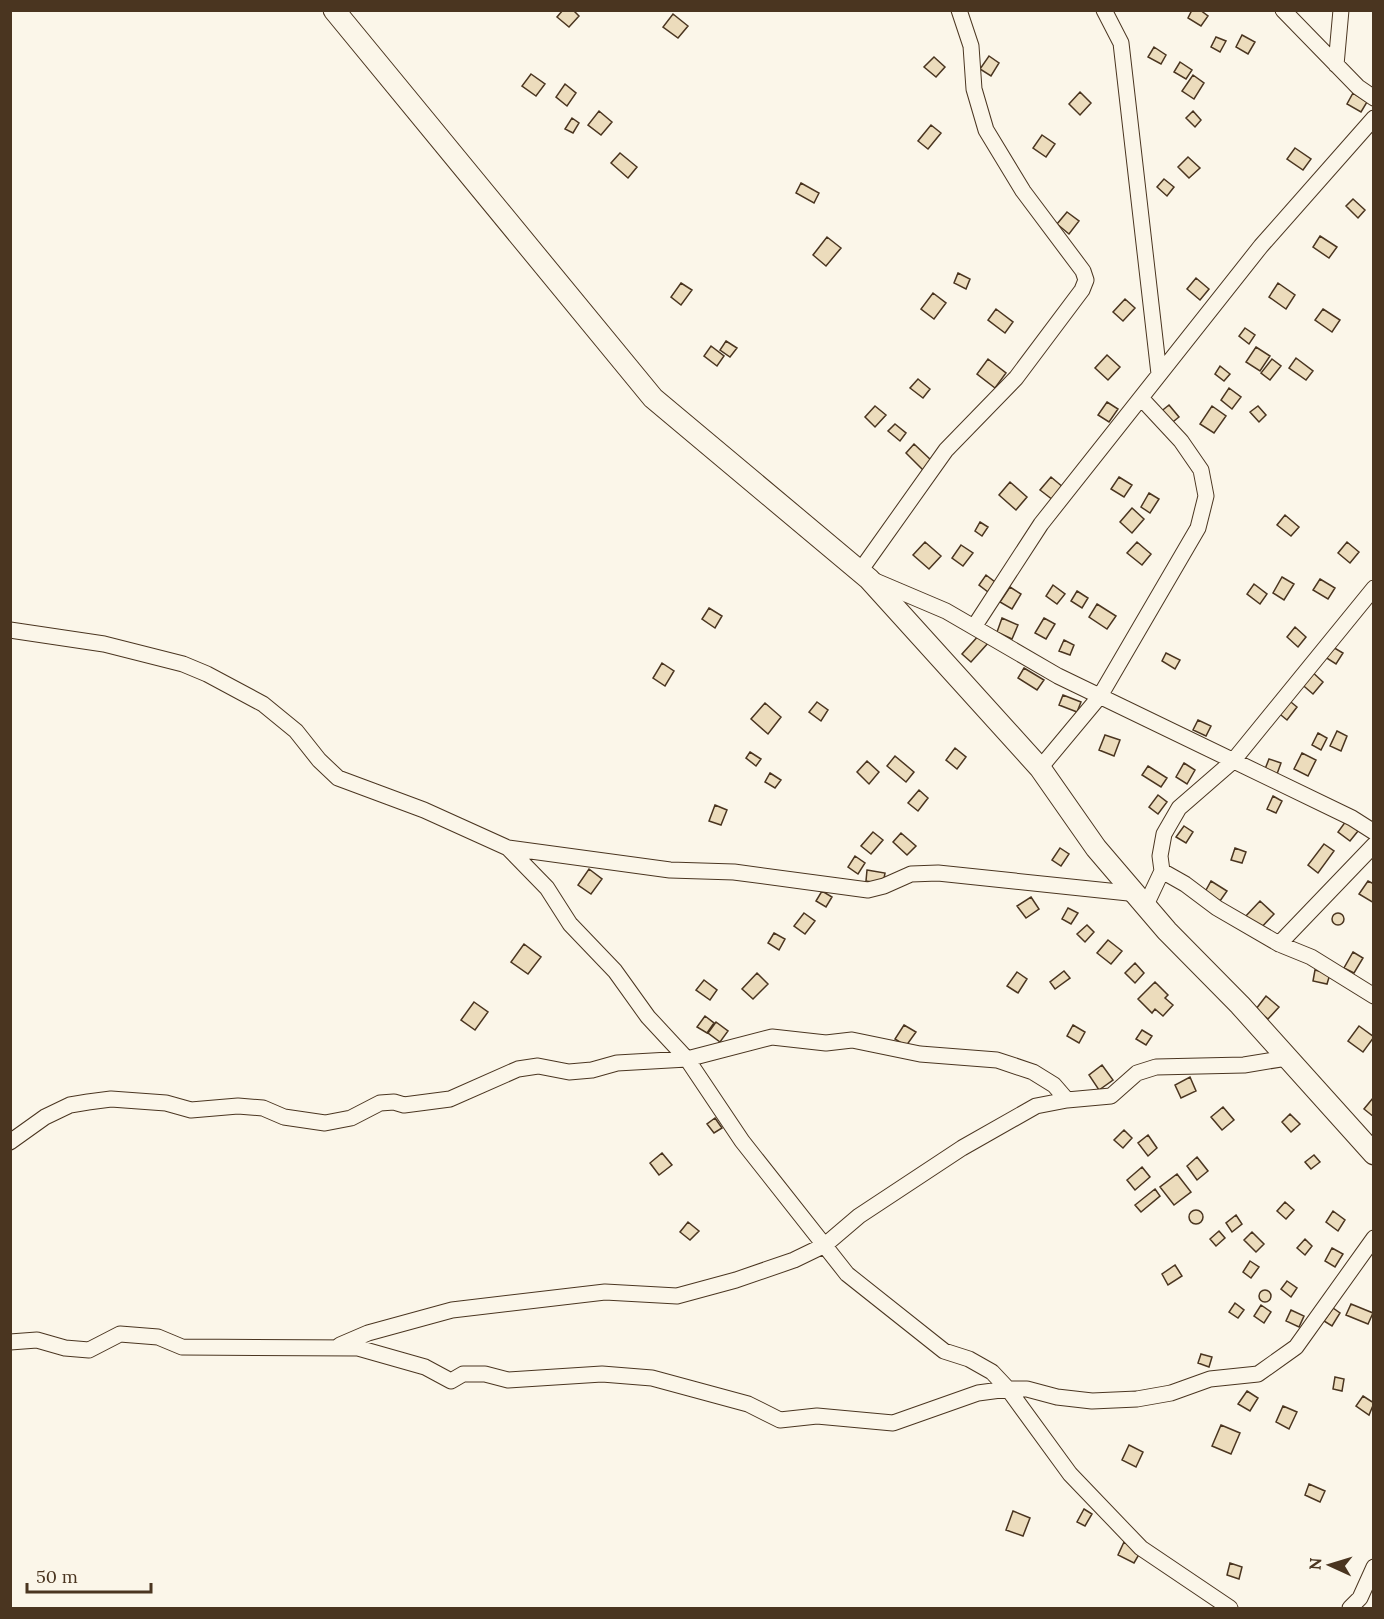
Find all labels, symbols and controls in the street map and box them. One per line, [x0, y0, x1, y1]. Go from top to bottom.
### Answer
north arrow [1300, 1535, 1360, 1595]
scale bar [27, 1556, 152, 1594]
text: N [1305, 1557, 1325, 1571]
text: 50 m [36, 1565, 78, 1588]

